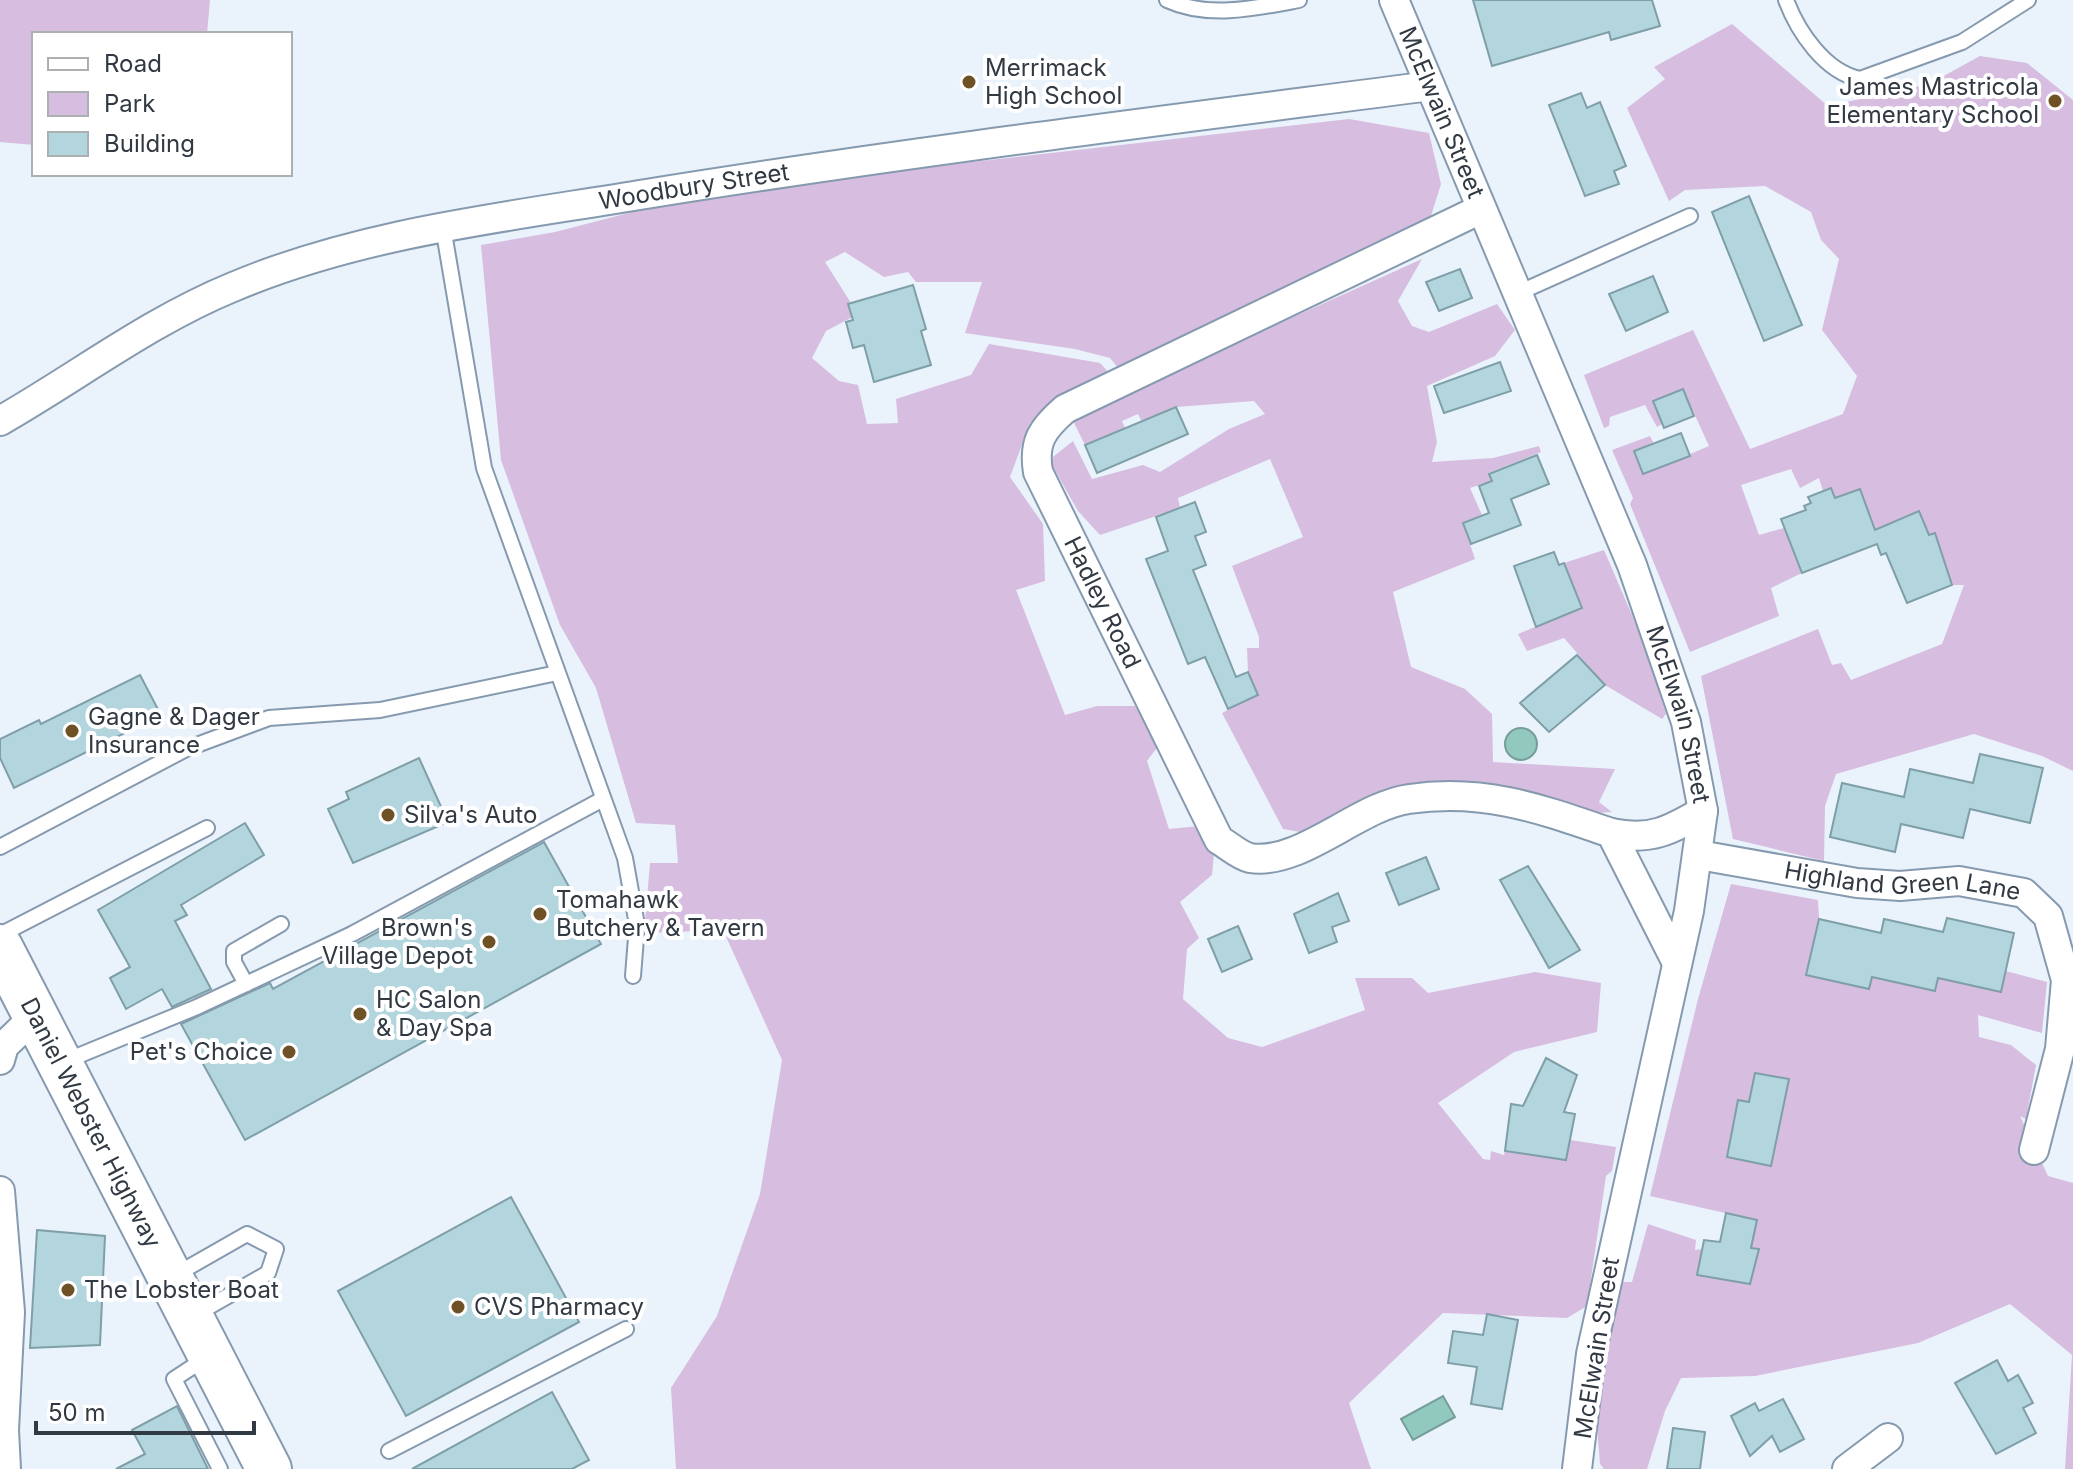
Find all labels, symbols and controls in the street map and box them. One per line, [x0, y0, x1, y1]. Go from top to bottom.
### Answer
street label: McElwain Street [1393, 22, 1491, 202]
legend [32, 32, 292, 176]
text: Road [104, 49, 162, 78]
place label: Merrimack High School [985, 53, 1122, 110]
place label: James Mastricola Elementary School [1827, 72, 2039, 129]
marker: Merrimack High School [960, 73, 978, 91]
text: Park [104, 89, 155, 118]
marker: James Mastricola Elementary School [2046, 92, 2064, 110]
text: Building [104, 129, 195, 158]
street label: Woodbury Street [597, 157, 791, 215]
street label: Hadley Road [1058, 532, 1147, 673]
street label: McElwain Street [1640, 622, 1716, 806]
place label: Gagne & Dager Insurance [88, 702, 260, 759]
marker: Gagne & Dager Insurance [63, 722, 81, 740]
place label: Silva's Auto [404, 800, 537, 829]
marker: Silva's Auto [379, 806, 397, 824]
street label: Highland Green Lane [1782, 855, 2023, 906]
place label: Tomahawk Butchery & Tavern [556, 885, 765, 942]
marker: Tomahawk Butchery & Tavern [531, 905, 549, 923]
place label: Brown's Village Depot [322, 913, 473, 970]
marker: Brown's Village Depot [480, 933, 498, 951]
place label: HC Salon & Day Spa [376, 985, 493, 1042]
street label: Daniel Webster Highway [15, 993, 168, 1253]
marker: HC Salon & Day Spa [351, 1005, 369, 1023]
place label: Pet's Choice [130, 1037, 273, 1066]
marker: Pet's Choice [280, 1043, 298, 1061]
street label: McElwain Street [1568, 1255, 1625, 1441]
place label: The Lobster Boat [84, 1275, 279, 1304]
marker: The Lobster Boat [59, 1281, 77, 1299]
place label: CVS Pharmacy [474, 1292, 644, 1321]
marker: CVS Pharmacy [449, 1298, 467, 1316]
scale bar [36, 1385, 254, 1435]
text: 50 m [48, 1398, 106, 1427]

